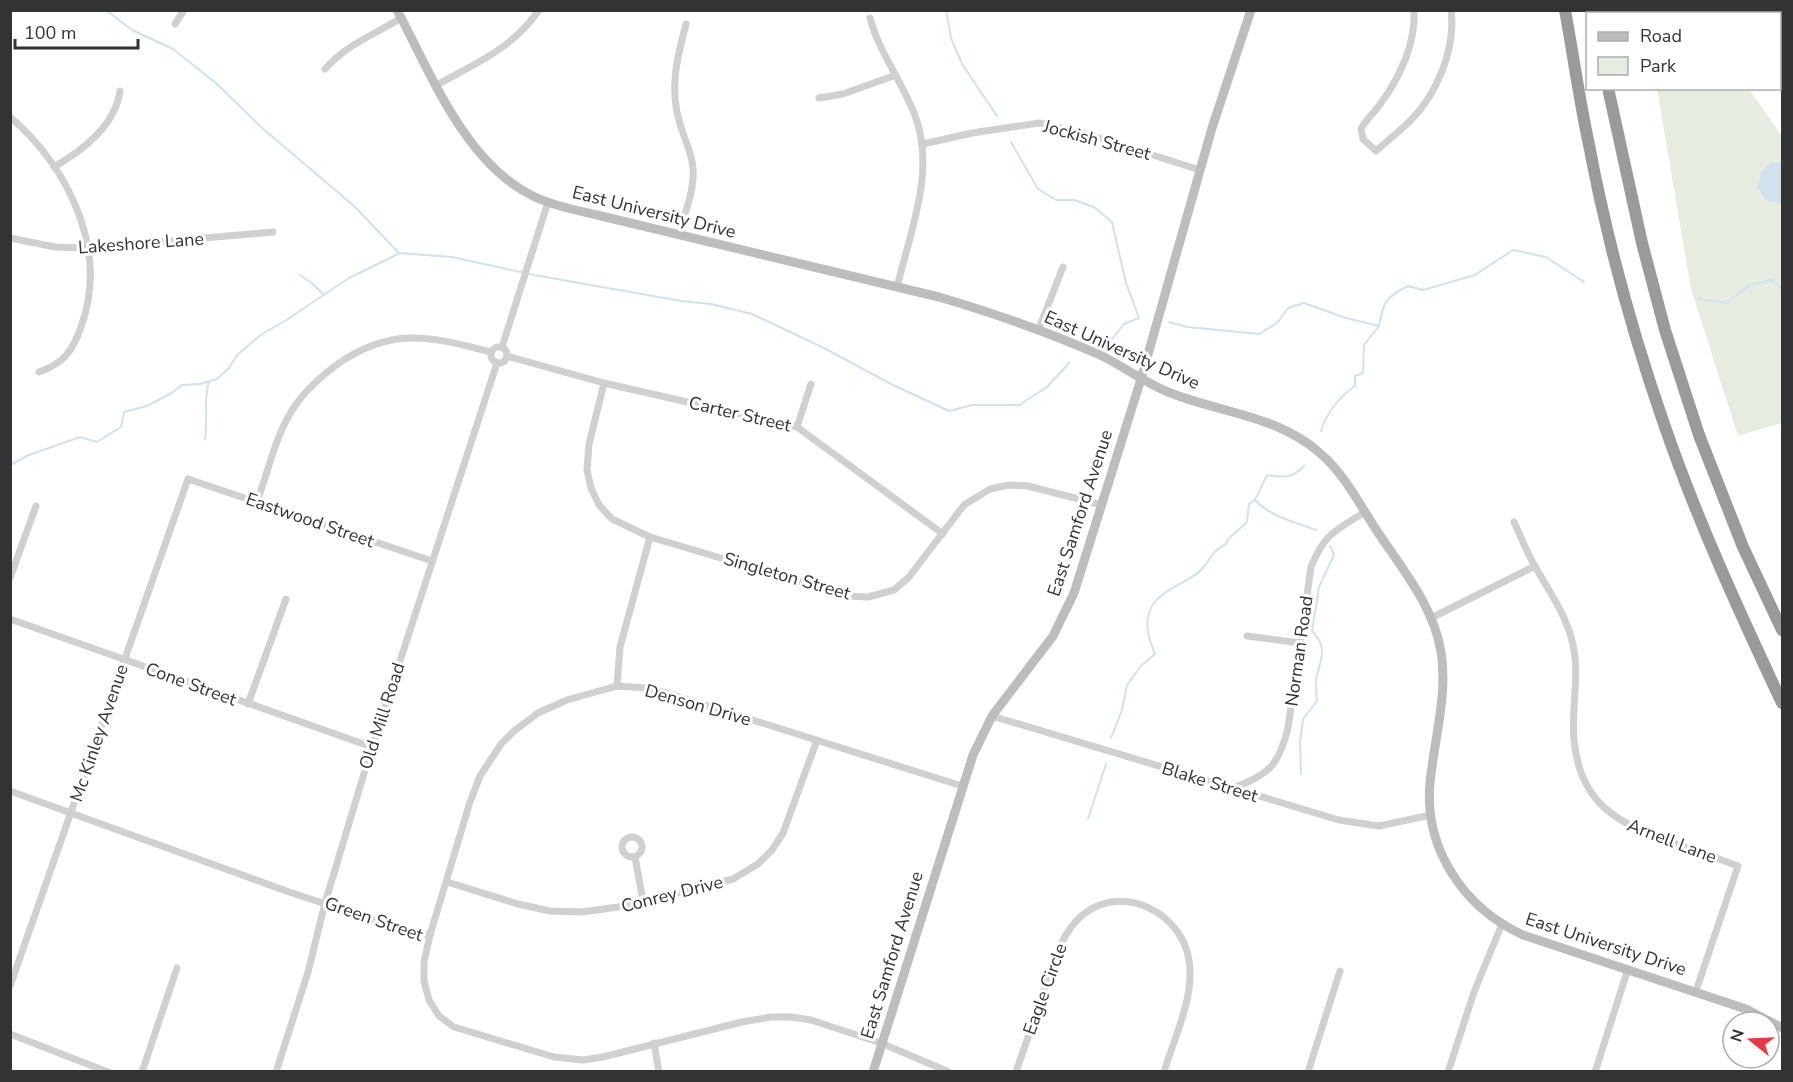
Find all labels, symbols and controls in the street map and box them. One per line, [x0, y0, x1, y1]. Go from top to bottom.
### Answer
scale bar [15, 12, 138, 50]
legend [1586, 12, 1781, 90]
text: 100 m [24, 21, 76, 45]
text: Road [1640, 24, 1682, 48]
text: Park [1640, 54, 1677, 78]
street label: Jockish Street [1040, 114, 1154, 166]
street label: East University Drive [570, 180, 738, 244]
street label: Lakeshore Lane [77, 227, 205, 259]
street label: East University Drive [1040, 305, 1204, 395]
street label: Carter Street [687, 391, 794, 438]
street label: East Samford Avenue [1042, 427, 1118, 599]
street label: Eastwood Street [243, 487, 378, 553]
street label: Singleton Street [721, 546, 854, 606]
street label: Norman Road [1279, 594, 1319, 708]
street label: Cone Street [142, 656, 240, 712]
street label: Old Mill Road [353, 660, 411, 772]
street label: Mc Kinley Avenue [64, 661, 134, 805]
street label: Denson Drive [642, 678, 754, 732]
street label: Blake Street [1159, 756, 1262, 808]
street label: Arnell Lane [1624, 813, 1720, 869]
street label: East Samford Avenue [855, 868, 929, 1042]
street label: Conrey Drive [619, 870, 725, 918]
street label: Green Street [322, 891, 427, 947]
street label: East University Drive [1523, 907, 1689, 981]
street label: Eagle Circle [1017, 940, 1073, 1038]
north arrow [1721, 1010, 1781, 1070]
text: N [1725, 1027, 1750, 1045]

